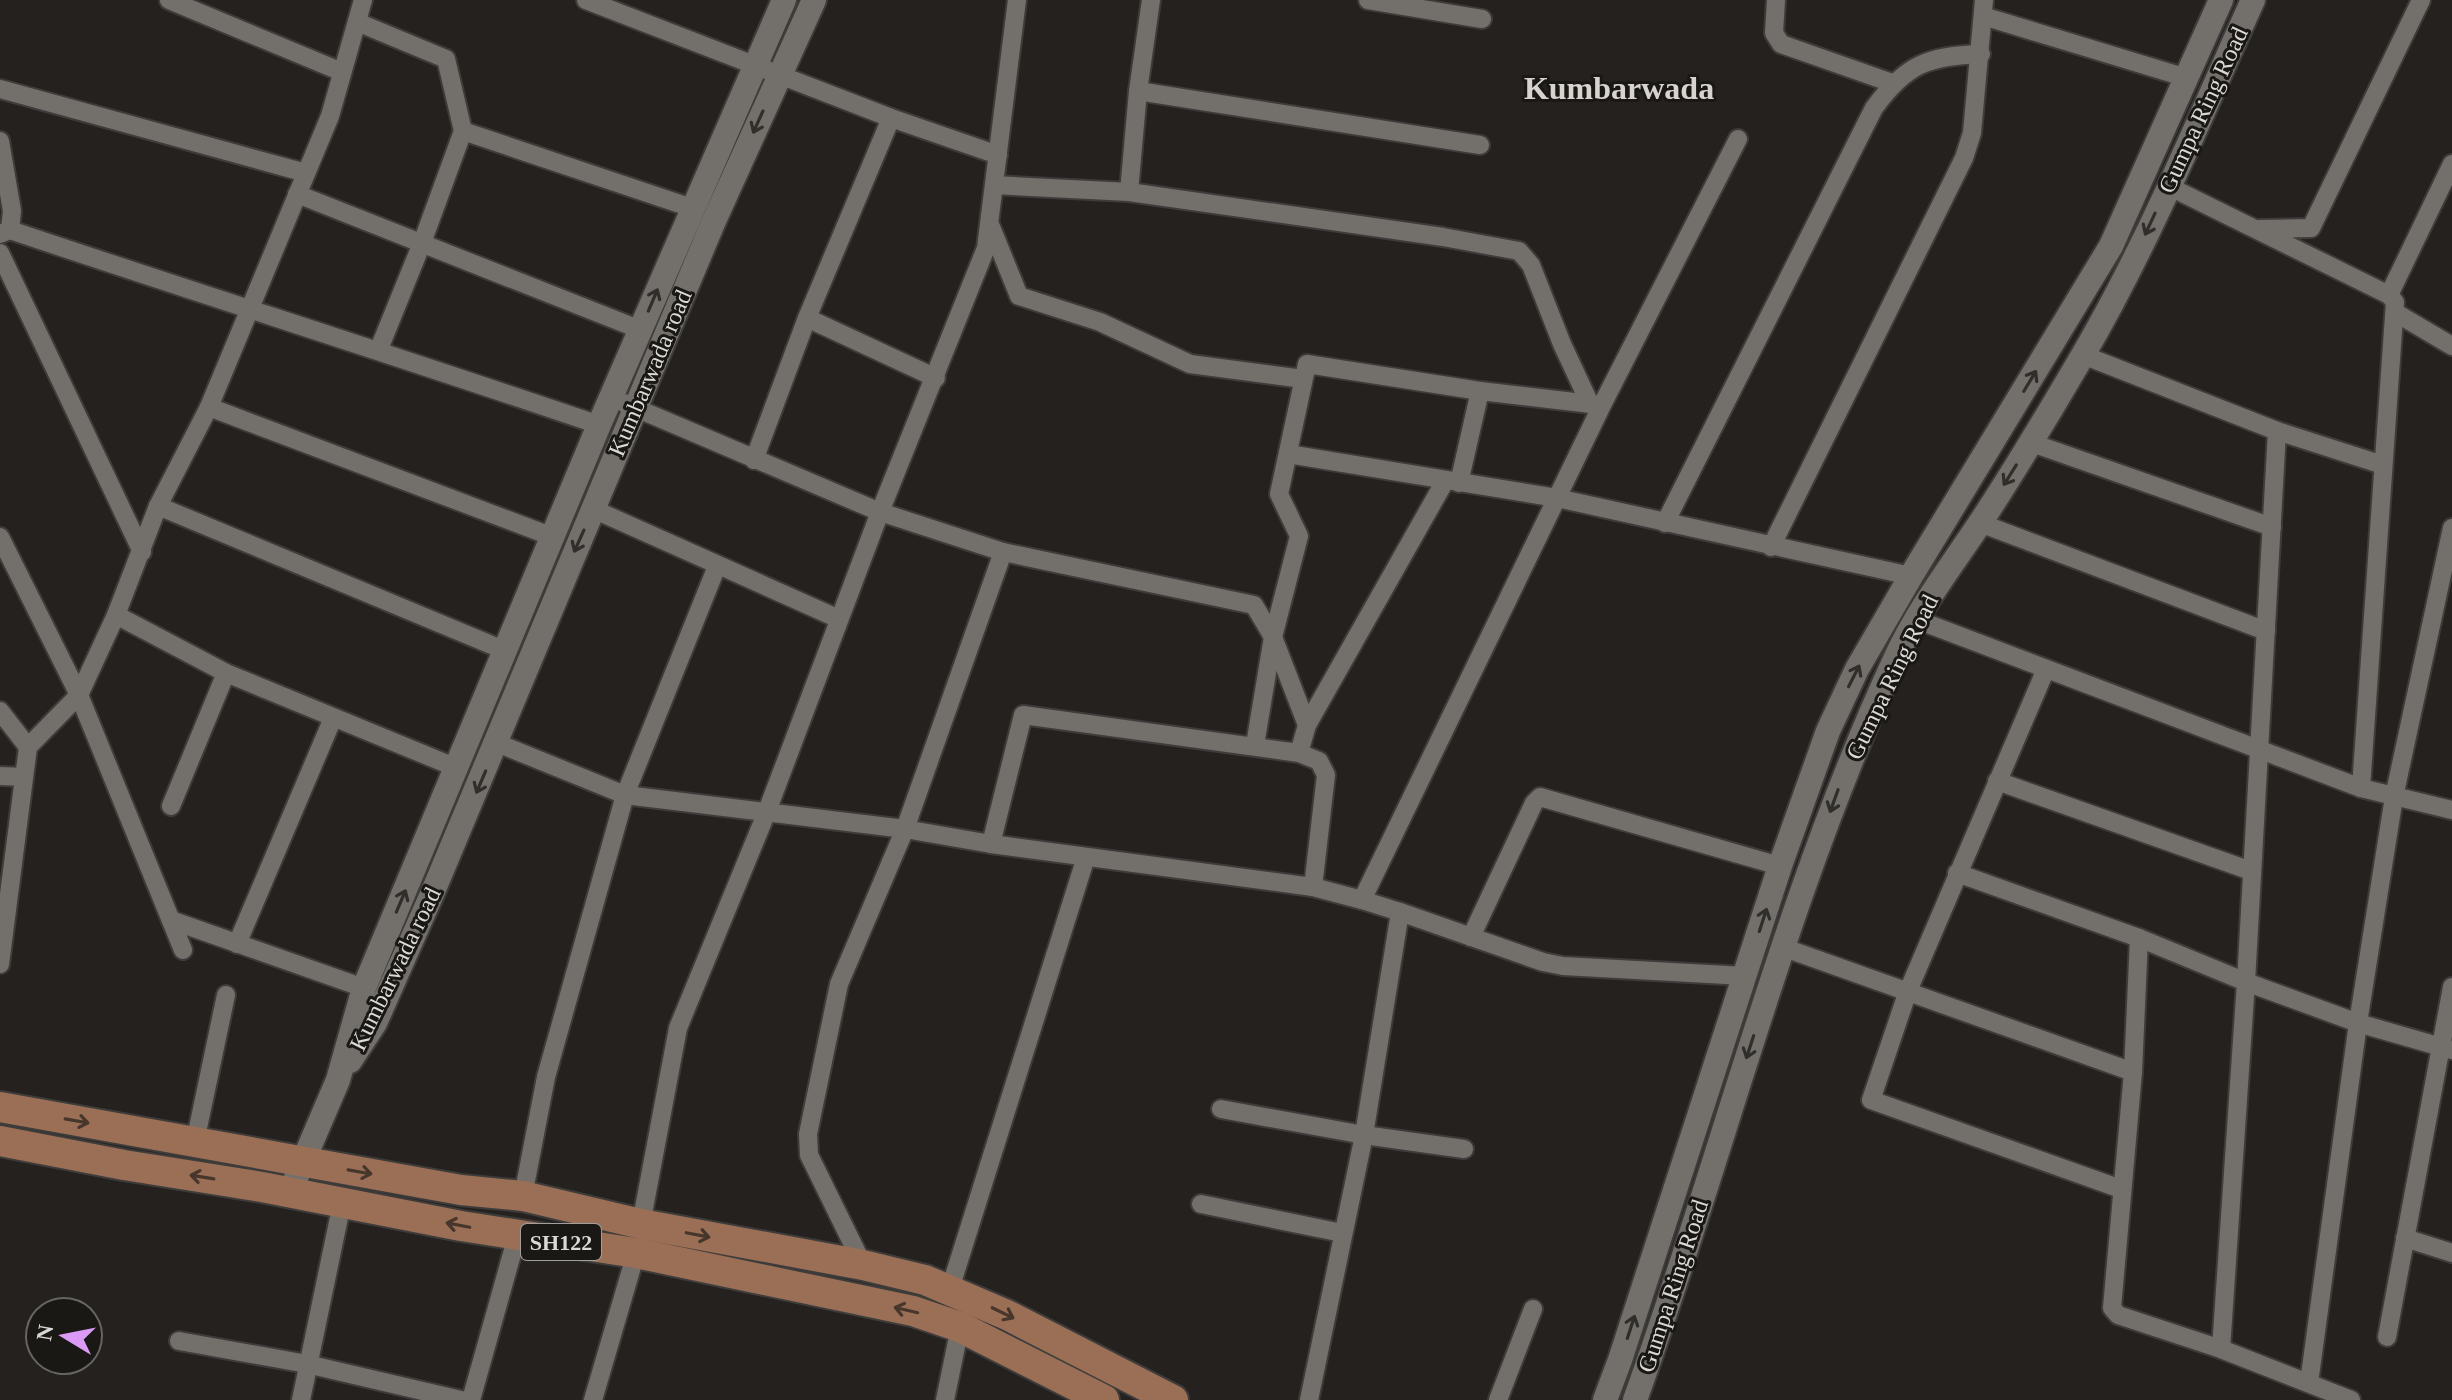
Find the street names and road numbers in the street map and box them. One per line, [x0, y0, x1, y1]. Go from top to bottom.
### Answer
street label: Gumpa Ring Road [2153, 23, 2253, 197]
street label: Kumbarwada road [603, 286, 697, 460]
street label: Gumpa Ring Road [1841, 590, 1943, 764]
street label: Kumbarwada road [344, 883, 446, 1055]
street label: Gumpa Ring Road [1633, 1196, 1713, 1376]
road number: SH122 [521, 1224, 601, 1260]

